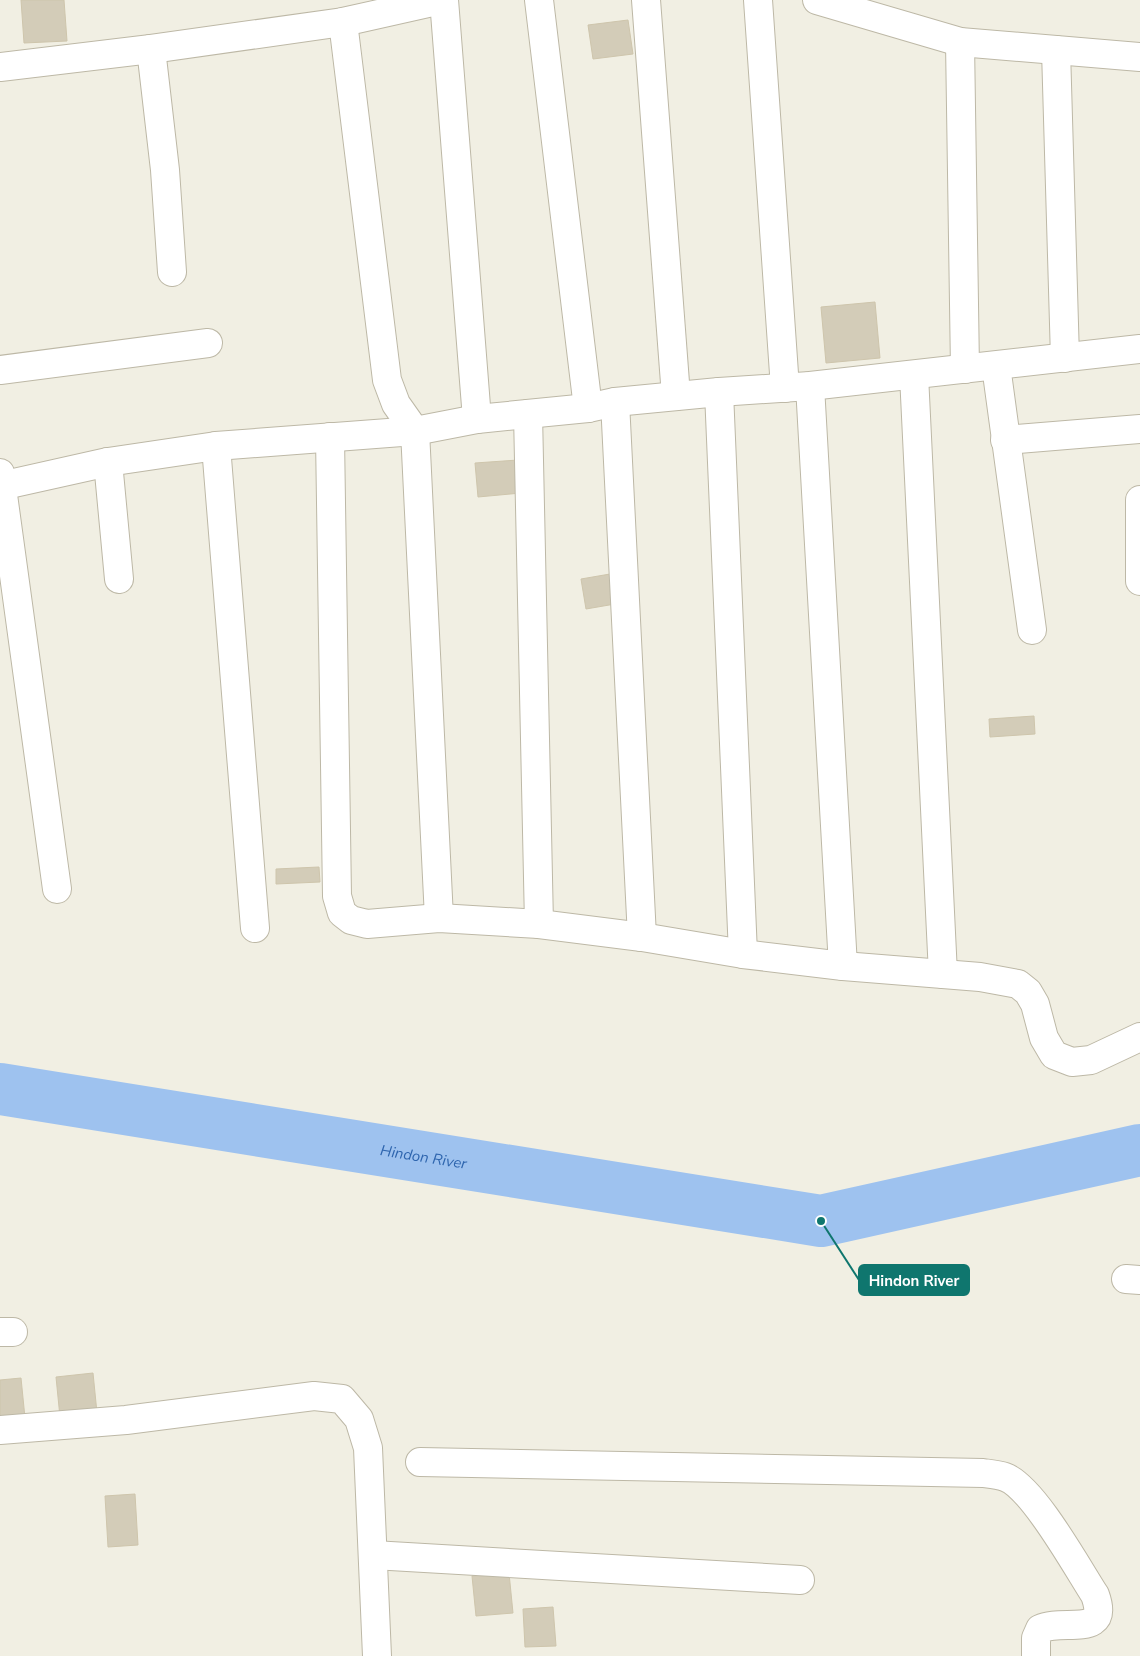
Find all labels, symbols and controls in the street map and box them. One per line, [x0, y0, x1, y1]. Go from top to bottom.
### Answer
water label: Hindon River [379, 1140, 469, 1174]
callout: Hindon River [859, 1265, 969, 1295]
text: Hindon River [869, 1271, 959, 1291]

